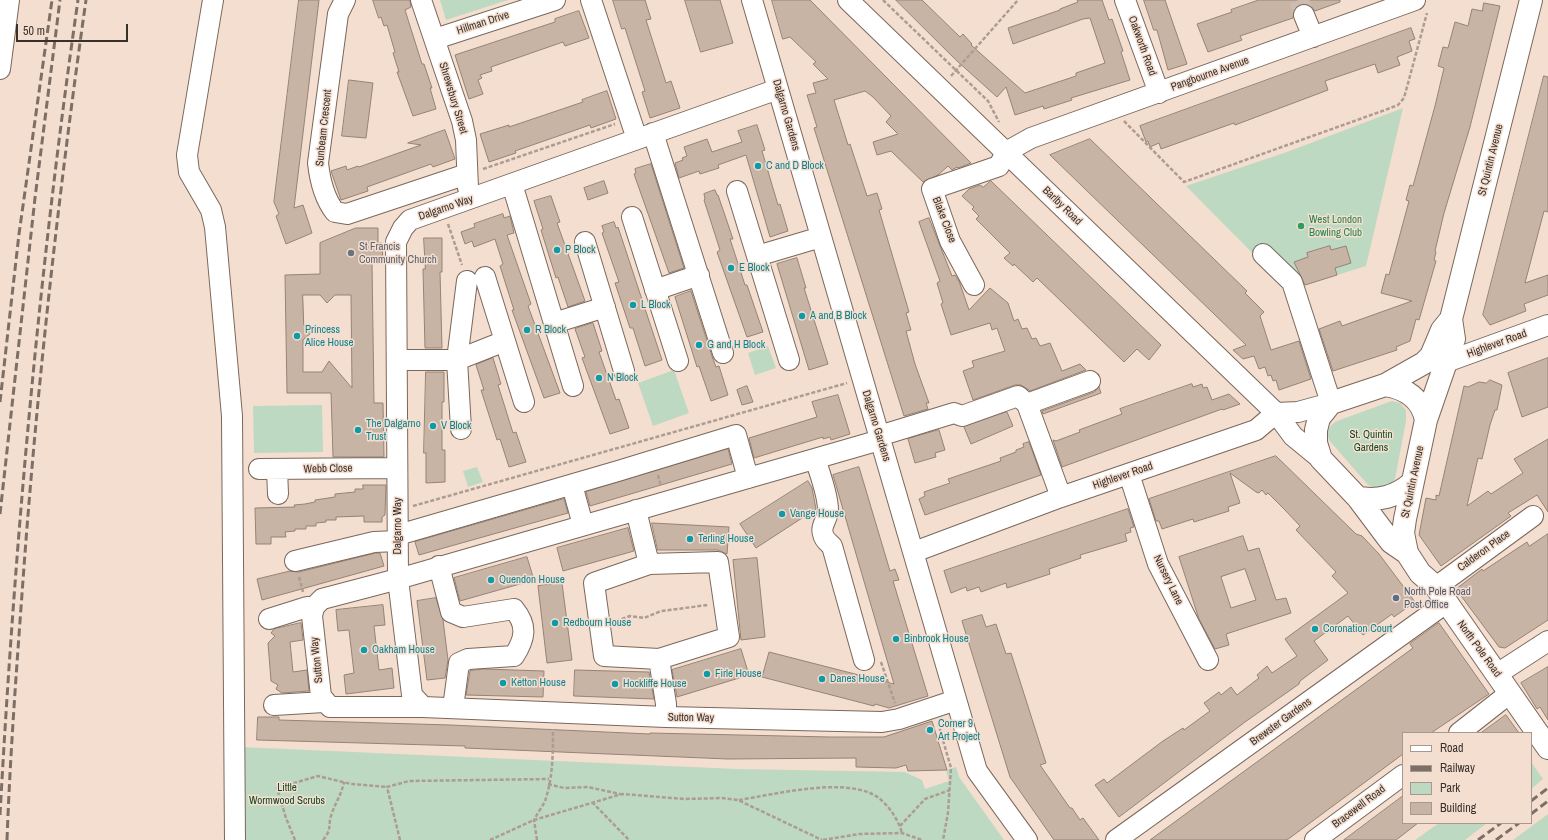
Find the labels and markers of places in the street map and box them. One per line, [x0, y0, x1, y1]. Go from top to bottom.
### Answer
place label: C and D Block [766, 159, 824, 173]
marker: C and D Block [753, 161, 763, 171]
place label: West London Bowling Club [1309, 213, 1362, 239]
marker: West London Bowling Club [1296, 221, 1306, 231]
place label: St Francis Community Church [359, 240, 437, 266]
place label: P Block [565, 243, 596, 257]
marker: P Block [552, 245, 562, 255]
marker: St Francis Community Church [346, 248, 356, 258]
place label: E Block [739, 261, 770, 275]
marker: E Block [726, 263, 736, 273]
place label: L Block [641, 298, 671, 312]
marker: L Block [628, 300, 638, 310]
place label: A and B Block [810, 309, 867, 323]
marker: A and B Block [797, 311, 807, 321]
place label: Princess Alice House [305, 323, 354, 349]
place label: R Block [535, 323, 566, 337]
marker: R Block [522, 325, 532, 335]
marker: Princess Alice House [292, 331, 302, 341]
place label: G and H Block [707, 338, 765, 352]
marker: G and H Block [694, 340, 704, 350]
place label: N Block [607, 371, 638, 385]
marker: N Block [594, 373, 604, 383]
place label: The Dalgarno Trust [366, 417, 421, 443]
place label: V Block [441, 419, 472, 433]
marker: V Block [428, 421, 438, 431]
marker: The Dalgarno Trust [353, 425, 363, 435]
place label: Vange House [790, 507, 844, 521]
marker: Vange House [777, 509, 787, 519]
place label: Terling House [698, 532, 754, 546]
marker: Terling House [685, 534, 695, 544]
place label: Quendon House [499, 573, 565, 587]
marker: Quendon House [486, 575, 496, 585]
place label: North Pole Road Post Office [1404, 585, 1471, 611]
marker: North Pole Road Post Office [1391, 593, 1401, 603]
place label: Redbourn House [563, 616, 631, 630]
marker: Redbourn House [550, 618, 560, 628]
place label: Coronation Court [1323, 622, 1392, 636]
marker: Coronation Court [1310, 624, 1320, 634]
place label: Binbrook House [904, 632, 969, 646]
marker: Binbrook House [891, 634, 901, 644]
place label: Oakham House [372, 643, 435, 657]
marker: Oakham House [359, 645, 369, 655]
place label: Firle House [715, 667, 762, 681]
marker: Firle House [702, 669, 712, 679]
place label: Danes House [830, 672, 885, 686]
marker: Danes House [817, 674, 827, 684]
place label: Ketton House [511, 676, 566, 690]
place label: Hockliffe House [623, 677, 687, 691]
marker: Ketton House [498, 678, 508, 688]
marker: Hockliffe House [610, 679, 620, 689]
place label: Corner 9 Art Project [938, 717, 980, 743]
marker: Corner 9 Art Project [925, 725, 935, 735]

